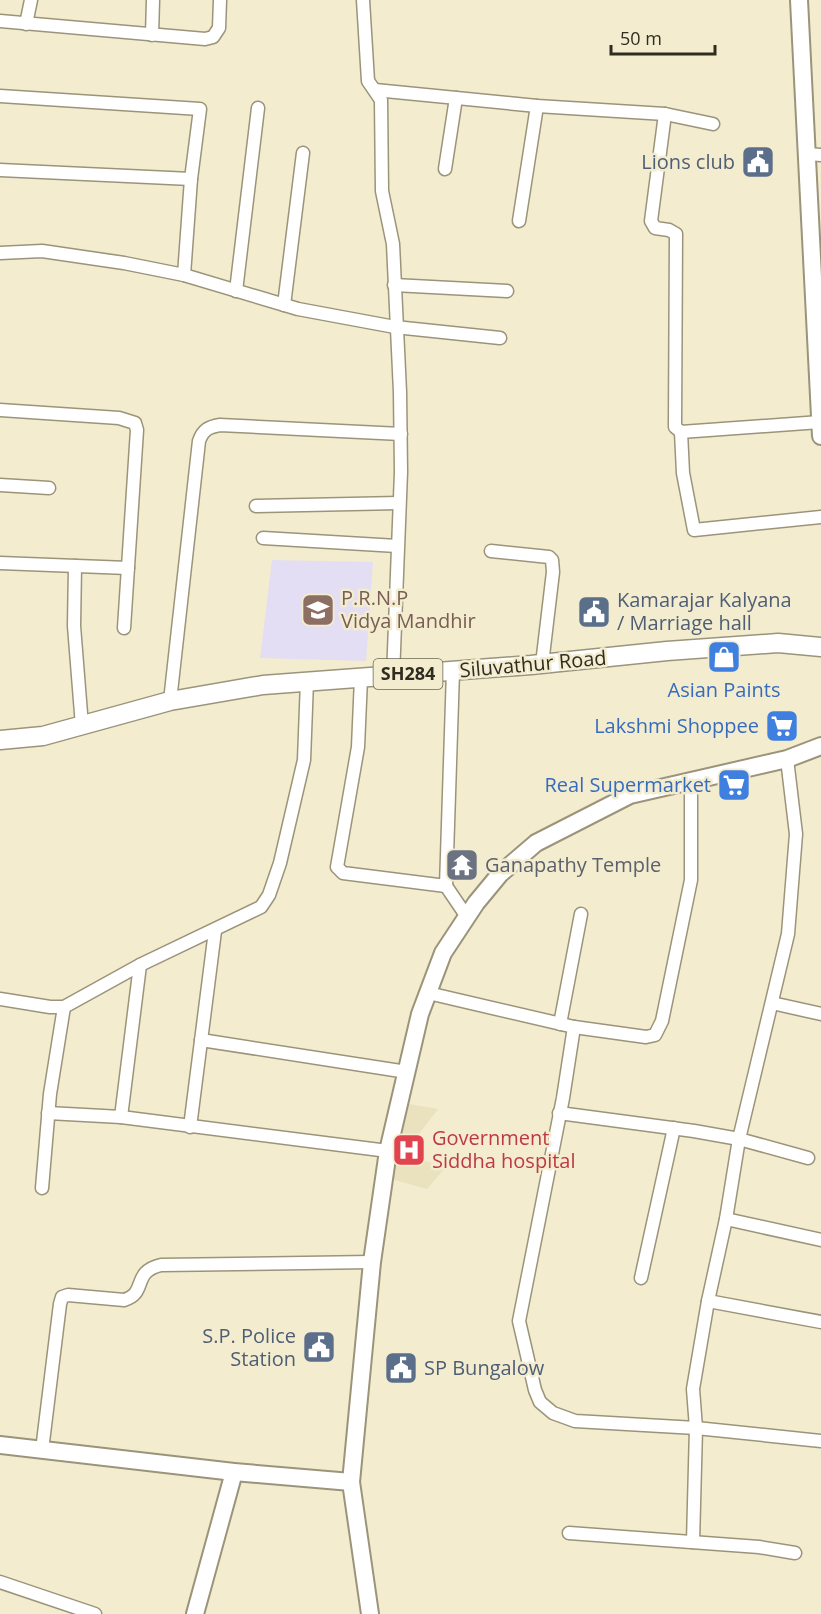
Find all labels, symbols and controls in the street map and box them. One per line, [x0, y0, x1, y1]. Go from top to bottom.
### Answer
scale bar [611, 18, 714, 56]
text: 50 m [620, 26, 662, 50]
public building icon: Lions club [740, 144, 776, 180]
place label: Lions club [641, 148, 735, 175]
place label: P.R.N.P Vidya Mandhir [341, 584, 476, 634]
place label: Kamarajar Kalyana / Marriage hall [617, 586, 792, 636]
school or university icon: P.R.N.P Vidya Mandhir [300, 592, 336, 628]
public building icon: Kamarajar Kalyana / Marriage hall [576, 594, 612, 630]
shop icon: Asian Paints [706, 639, 742, 675]
street label: Siluvathur Road [458, 644, 607, 683]
road number: SH284 [374, 659, 442, 689]
place label: Asian Paints [668, 676, 780, 703]
supermarket icon: Lakshmi Shoppee [764, 708, 800, 744]
place label: Lakshmi Shoppee [594, 712, 759, 739]
supermarket icon: Real Supermarket [716, 767, 752, 803]
place label: Real Supermarket [545, 771, 711, 798]
temple icon: Ganapathy Temple [444, 847, 480, 883]
place label: Ganapathy Temple [485, 851, 661, 878]
place label: Government Siddha hospital [432, 1124, 575, 1174]
hospital icon: Government Siddha hospital [391, 1132, 427, 1168]
place label: S.P. Police Station [202, 1322, 296, 1372]
public building icon: S.P. Police Station [301, 1329, 337, 1365]
public building icon: SP Bungalow [383, 1350, 419, 1386]
place label: SP Bungalow [424, 1354, 545, 1381]

